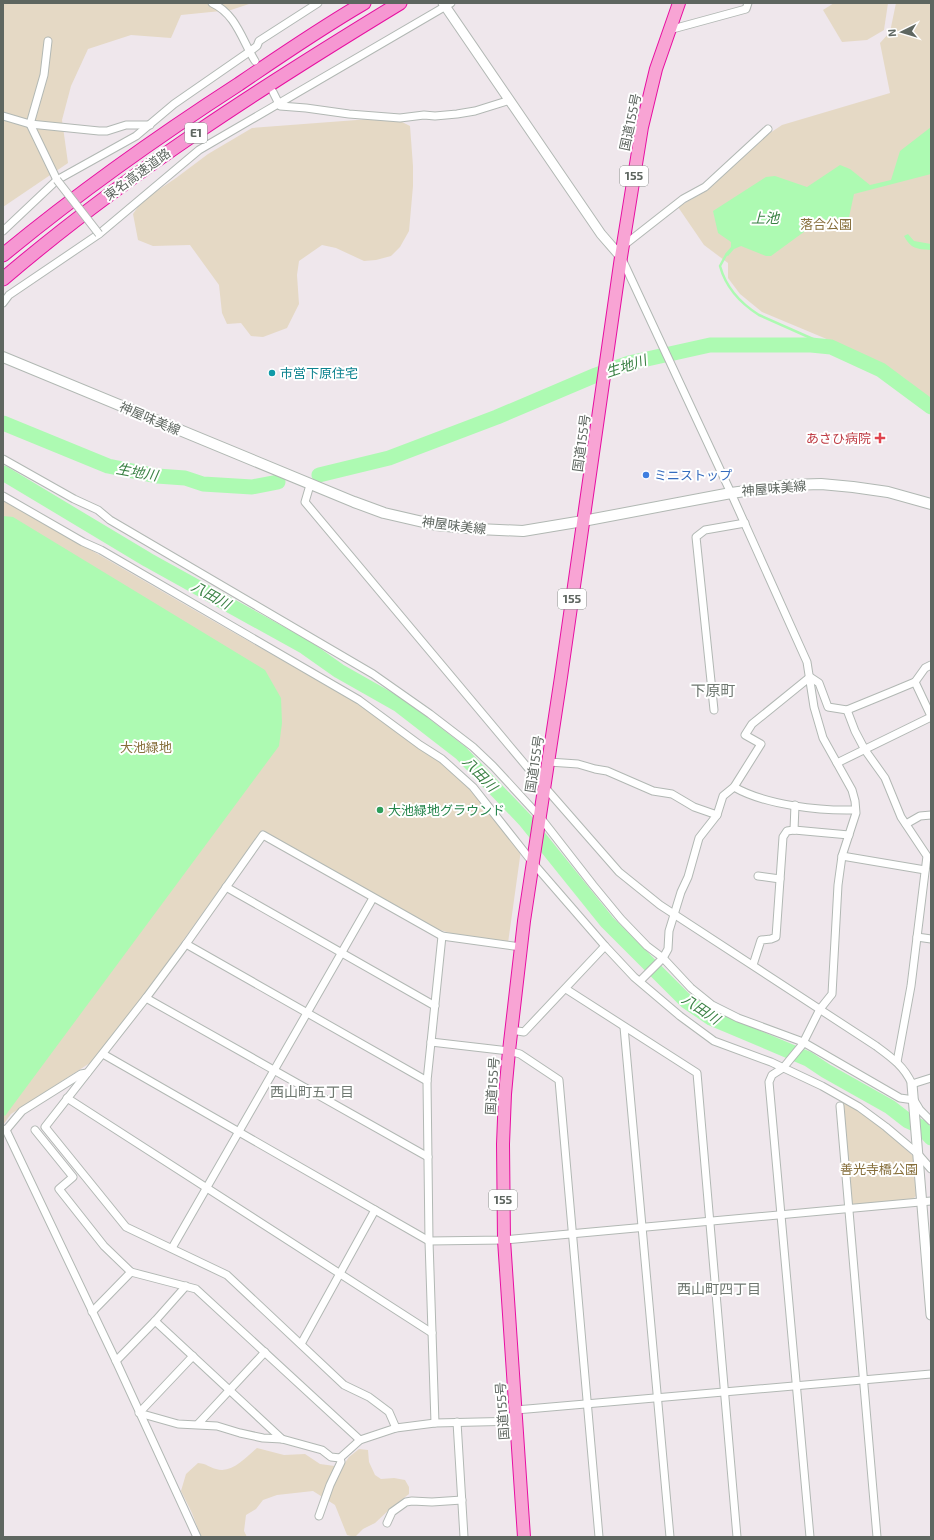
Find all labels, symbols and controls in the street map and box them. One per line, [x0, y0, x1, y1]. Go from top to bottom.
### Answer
north arrow [882, 12, 922, 52]
text: N [885, 28, 898, 37]
street label: 国道155号 [616, 92, 644, 152]
road number: E1 [185, 123, 207, 143]
street label: 東名高速道路 [101, 145, 173, 203]
road number: 155 [620, 166, 648, 186]
water label: 上池 [751, 209, 781, 226]
park label: 落合公園 [800, 216, 852, 232]
water label: 生地川 [603, 350, 650, 380]
place label: 市営下原住宅 [280, 365, 358, 381]
marker: 市営下原住宅 [267, 368, 277, 378]
street label: 神屋味美線 [117, 398, 183, 438]
street label: 国道155号 [569, 413, 593, 473]
place label: あさひ病院 [806, 430, 871, 446]
marker: あさひ病院 [874, 432, 886, 444]
water label: 生地川 [115, 459, 161, 484]
place label: ミニストップ [654, 467, 732, 483]
marker: ミニストップ [641, 470, 651, 480]
street label: 神屋味美線 [741, 477, 807, 499]
street label: 神屋味美線 [421, 513, 487, 537]
water label: 八田川 [189, 577, 235, 613]
road number: 155 [558, 589, 586, 609]
district label: 下原町 [690, 681, 736, 699]
street label: 国道155号 [522, 734, 546, 794]
park label: 大池緑地 [120, 739, 172, 755]
water label: 八田川 [460, 753, 502, 796]
place label: 大池緑地グラウンド [388, 802, 505, 818]
marker: 大池緑地グラウンド [375, 805, 385, 815]
water label: 八田川 [679, 990, 725, 1028]
street label: 国道155号 [482, 1056, 502, 1116]
district label: 西山町五丁目 [270, 1083, 354, 1100]
park label: 善光寺橋公園 [840, 1161, 918, 1177]
road number: 155 [489, 1190, 517, 1210]
district label: 西山町四丁目 [677, 1280, 761, 1297]
street label: 国道155号 [492, 1381, 512, 1441]

